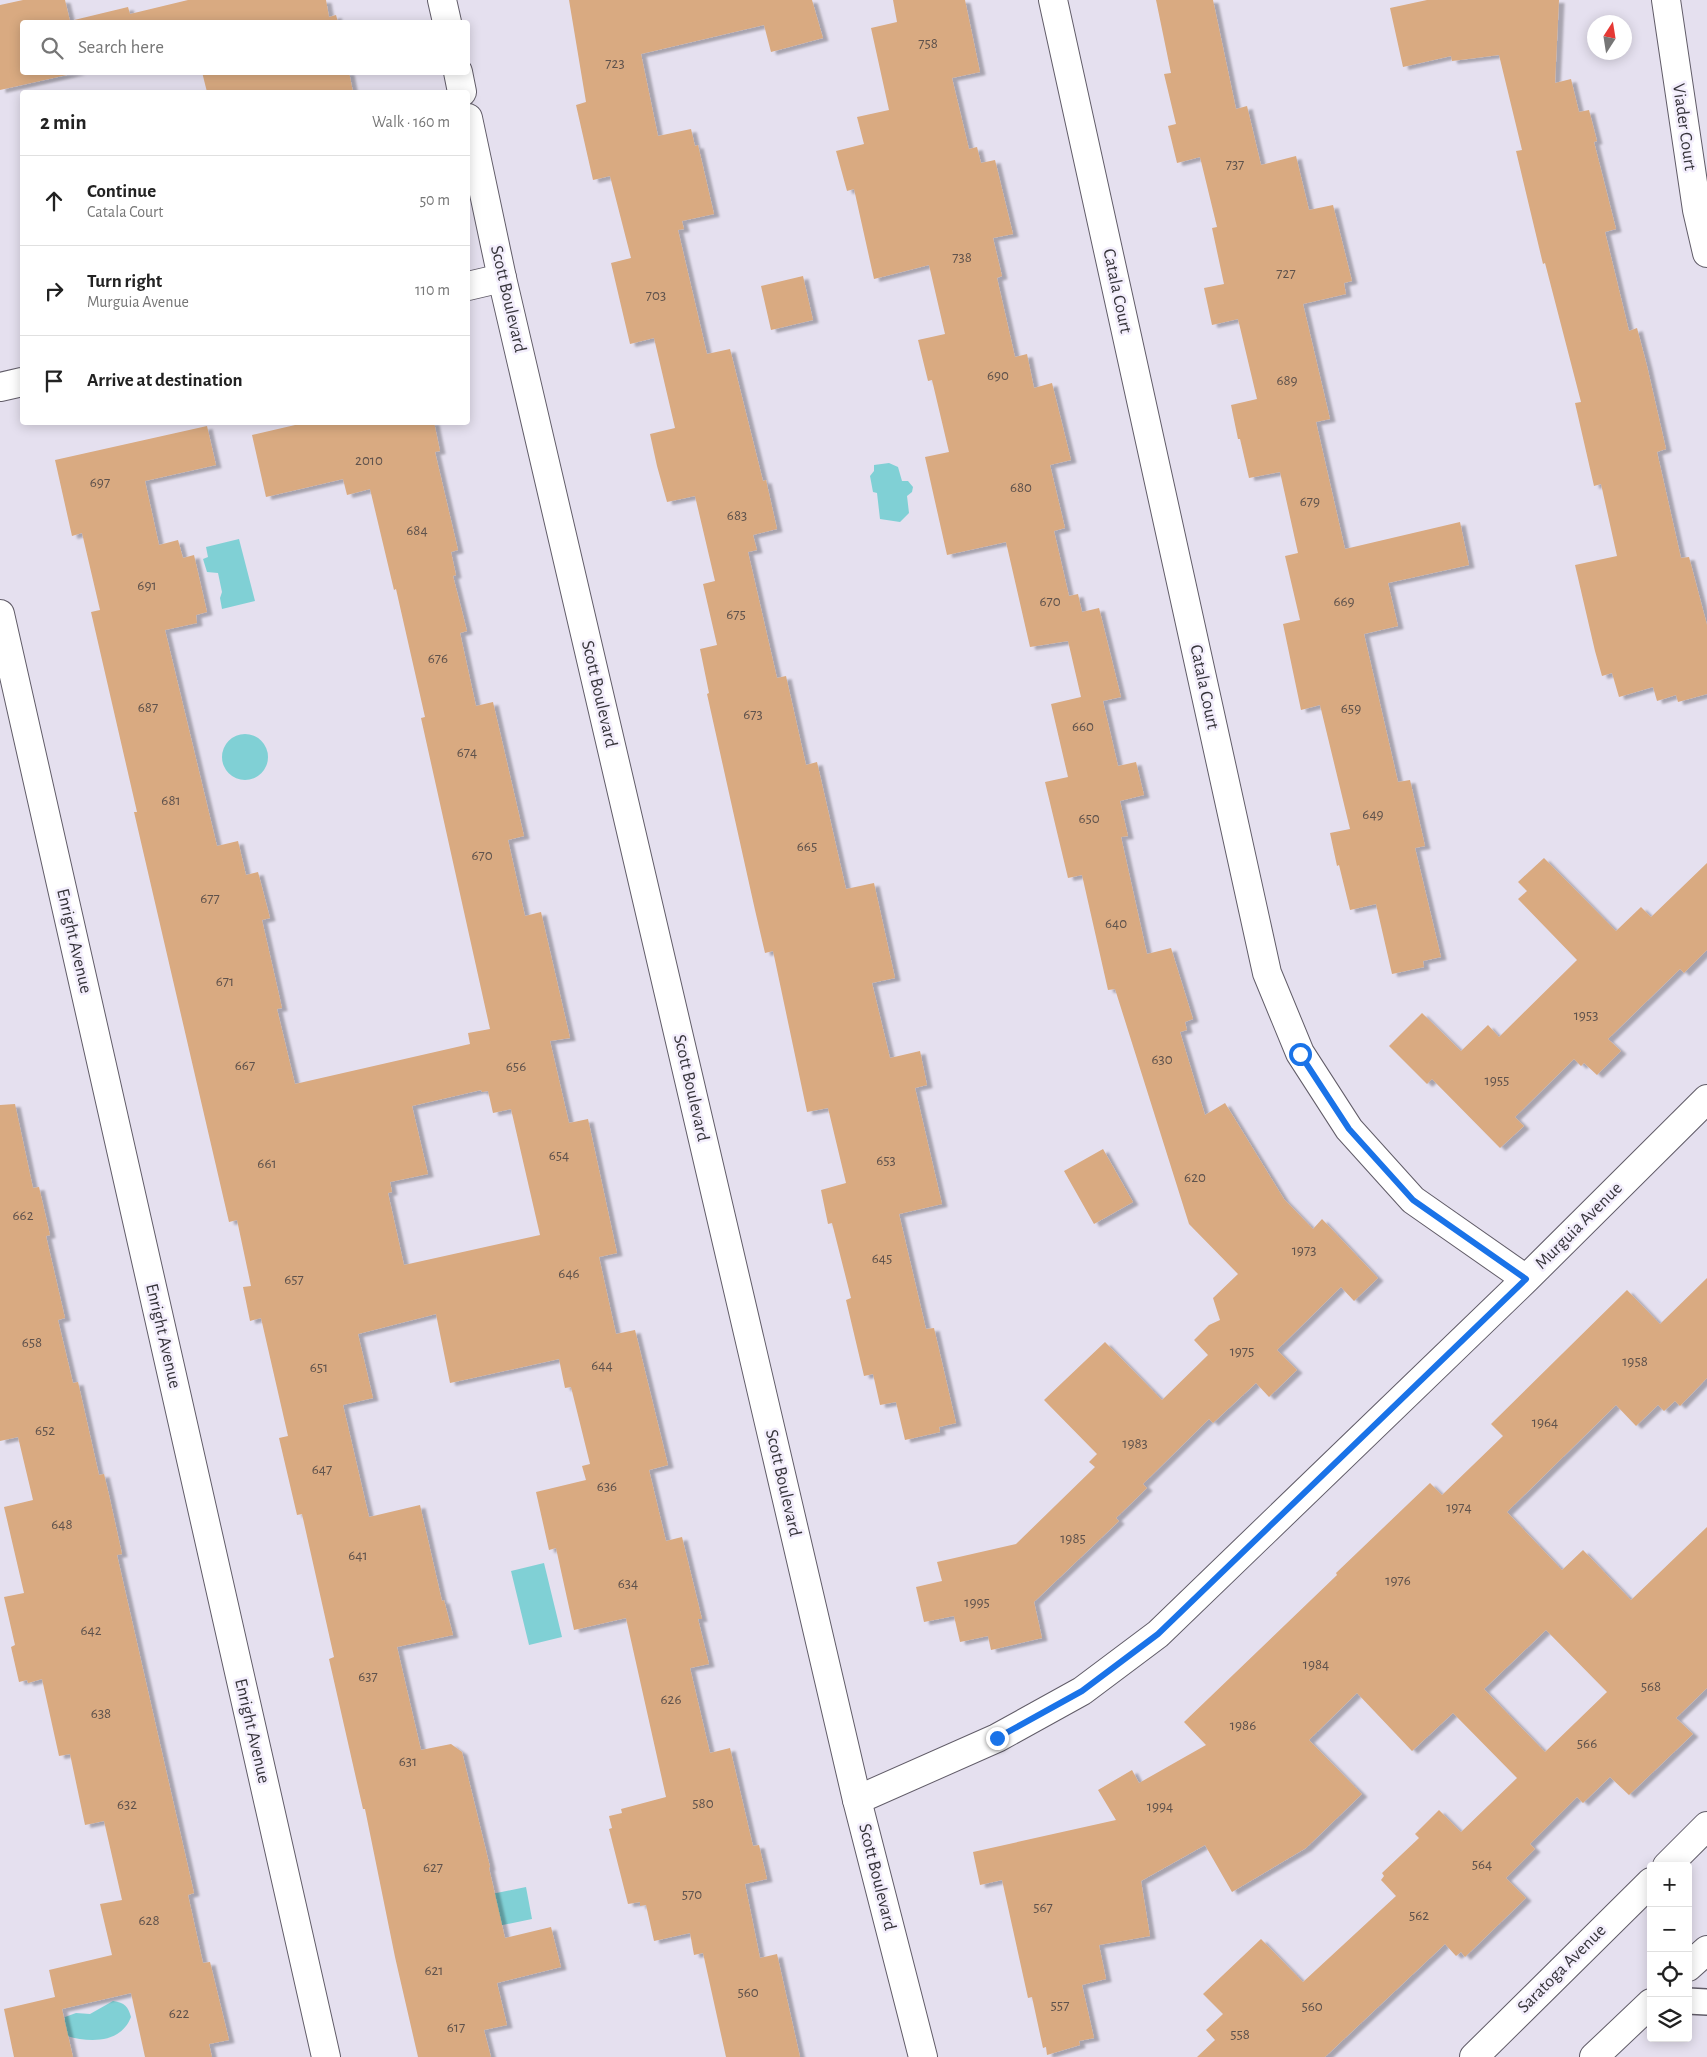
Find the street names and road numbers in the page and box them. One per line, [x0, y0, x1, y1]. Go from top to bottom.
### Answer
street label: Viader Court [1669, 82, 1699, 172]
street label: Scott Boulevard [487, 244, 529, 354]
street label: Catala Court [1099, 247, 1135, 335]
street label: Scott Boulevard [578, 639, 620, 749]
street label: Catala Court [1186, 643, 1222, 731]
street label: Enright Avenue [53, 887, 95, 995]
street label: Scott Boulevard [670, 1033, 712, 1143]
street label: Murguia Avenue [1532, 1179, 1626, 1273]
street label: Enright Avenue [142, 1282, 184, 1390]
street label: Scott Boulevard [762, 1428, 804, 1538]
street label: Enright Avenue [231, 1677, 273, 1785]
street label: Scott Boulevard [855, 1822, 899, 1932]
street label: Saratoga Avenue [1514, 1921, 1610, 2017]

